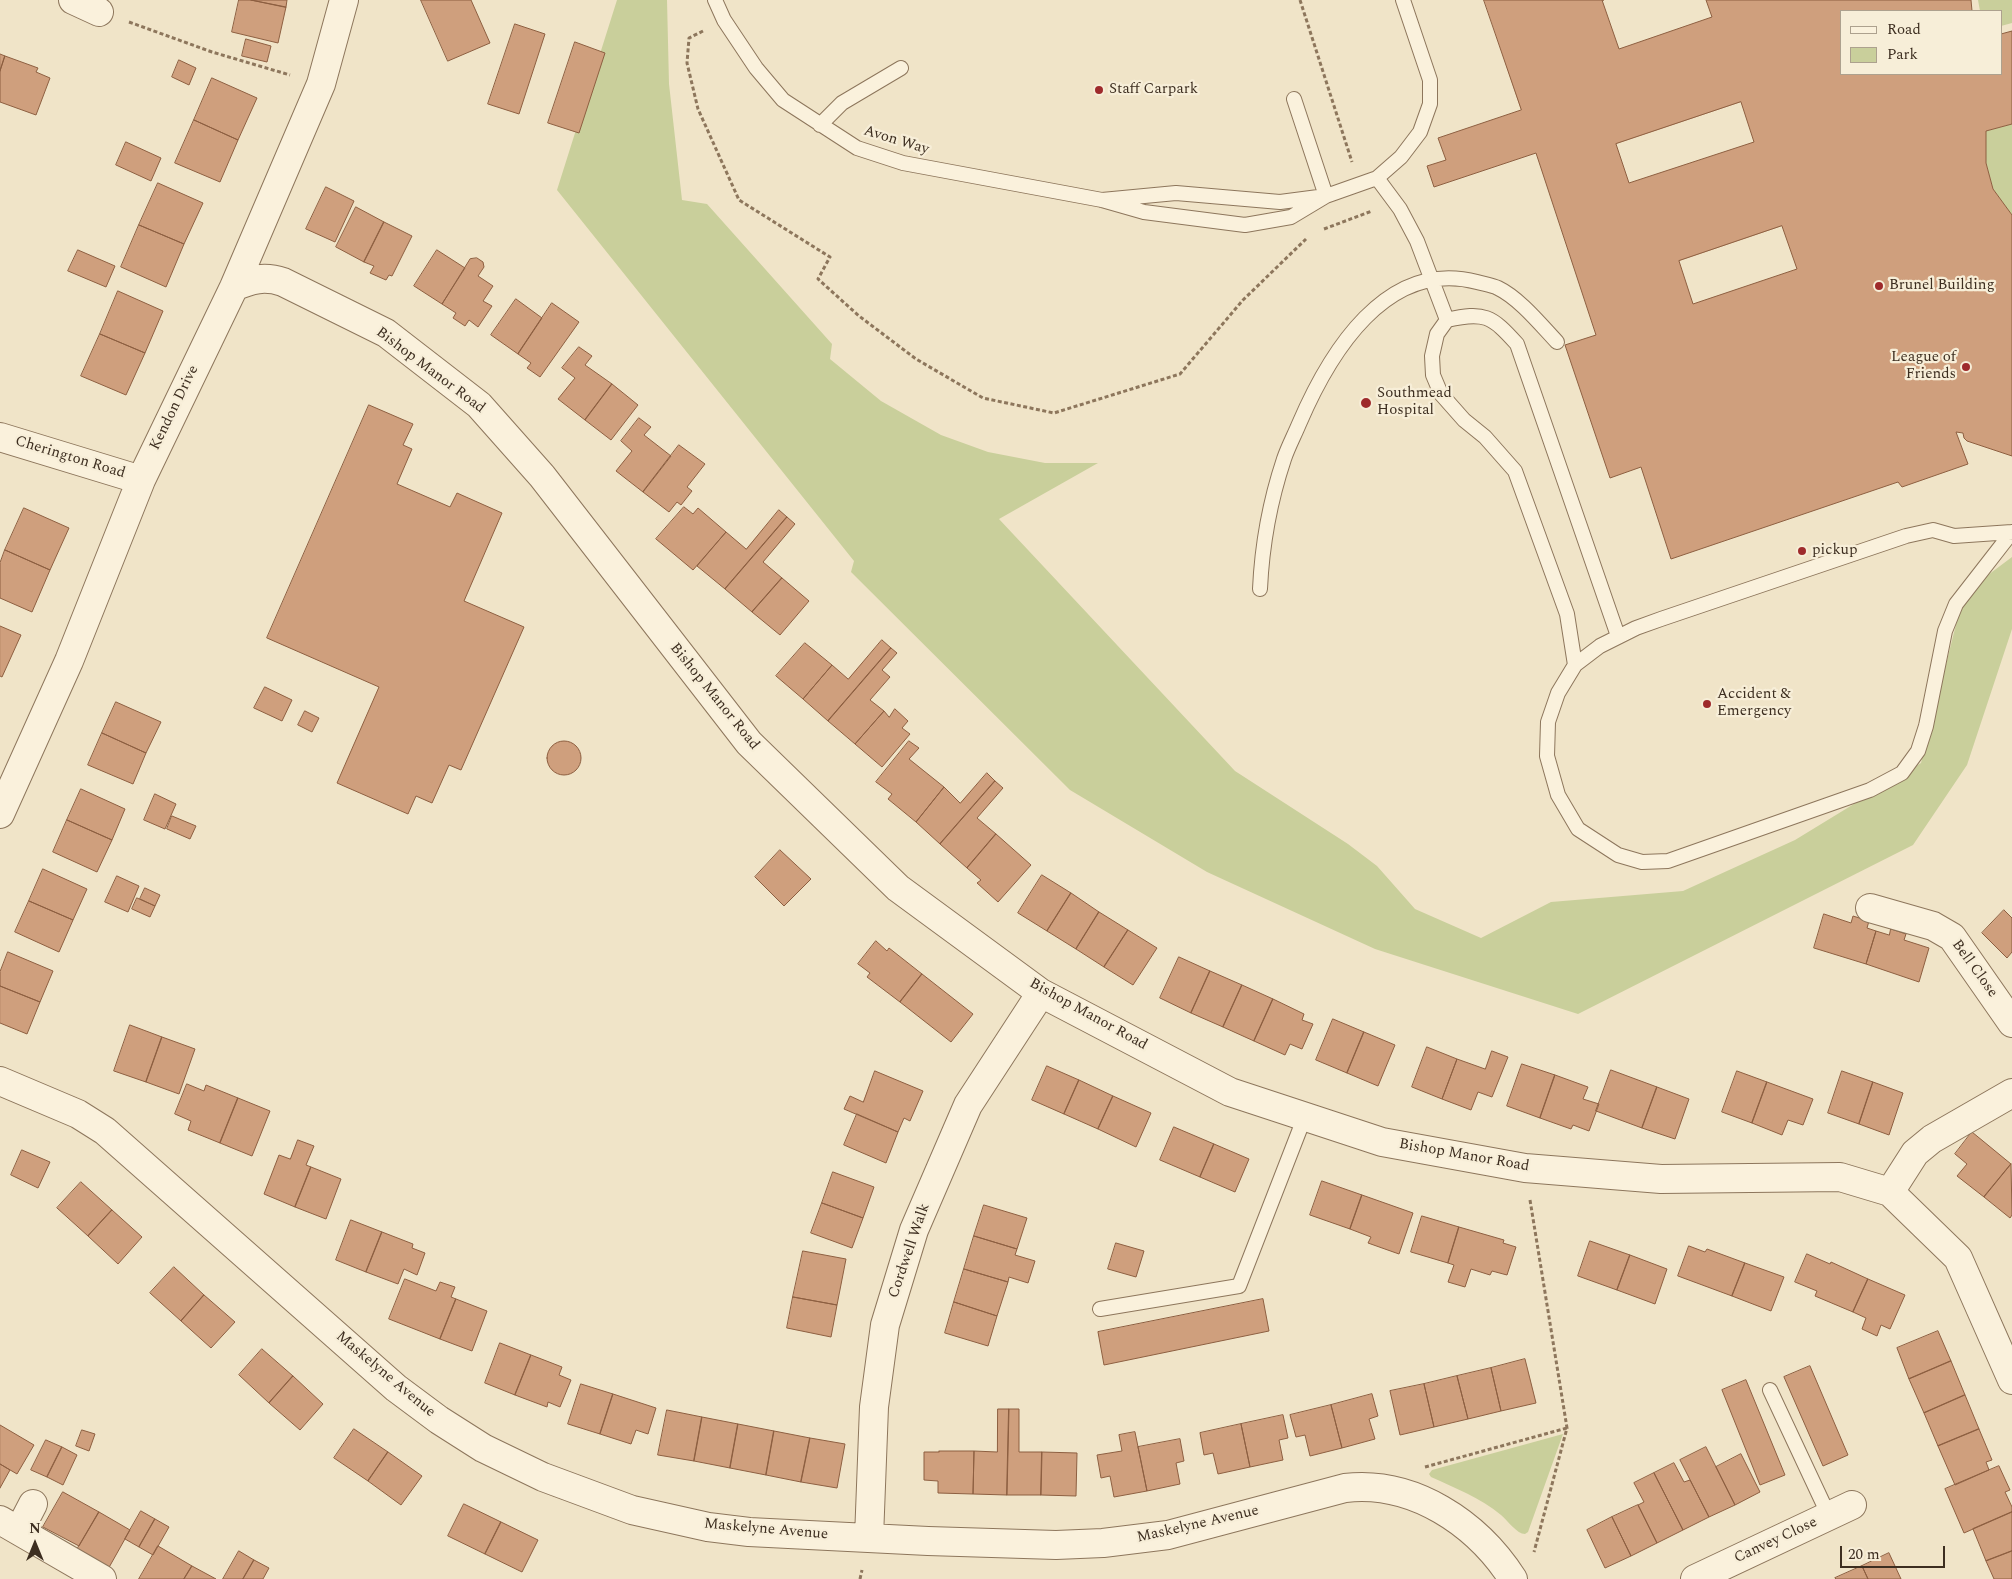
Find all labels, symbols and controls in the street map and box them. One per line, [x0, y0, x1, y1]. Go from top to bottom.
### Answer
legend [1840, 10, 2002, 75]
text: Road [1887, 18, 1921, 41]
text: Park [1887, 43, 1918, 66]
place label: Staff Carpark [1109, 81, 1198, 99]
marker: Staff Carpark [1093, 84, 1105, 96]
street label: Avon Way [861, 123, 931, 159]
place label: Brunel Building [1889, 277, 1995, 295]
marker: Brunel Building [1873, 280, 1885, 292]
street label: Bishop Manor Road [372, 324, 488, 418]
place label: League of Friends [1891, 349, 1956, 384]
marker: League of Friends [1960, 361, 1972, 373]
street label: Kendon Drive [147, 363, 203, 453]
place label: Southmead Hospital [1377, 385, 1452, 420]
marker: Southmead Hospital [1359, 396, 1373, 410]
street label: Cherington Road [13, 433, 127, 483]
place label: pickup [1812, 542, 1858, 560]
marker: pickup [1796, 545, 1808, 557]
street label: Bishop Manor Road [665, 640, 763, 754]
place label: Accident & Emergency [1717, 686, 1791, 721]
marker: Accident & Emergency [1701, 698, 1713, 710]
street label: Bell Close [1947, 937, 2001, 1001]
street label: Bishop Manor Road [1026, 975, 1150, 1055]
street label: Bishop Manor Road [1397, 1136, 1531, 1176]
street label: Cordwell Walk [885, 1201, 935, 1301]
street label: Maskelyne Avenue [332, 1328, 438, 1422]
street label: Maskelyne Avenue [1135, 1502, 1261, 1548]
street label: Canvey Close [1732, 1514, 1820, 1568]
street label: Maskelyne Avenue [703, 1516, 829, 1544]
text: N [29, 1518, 41, 1539]
north arrow [10, 1519, 60, 1569]
scale bar [1842, 1536, 1947, 1568]
text: 20 m [1848, 1543, 1880, 1566]

